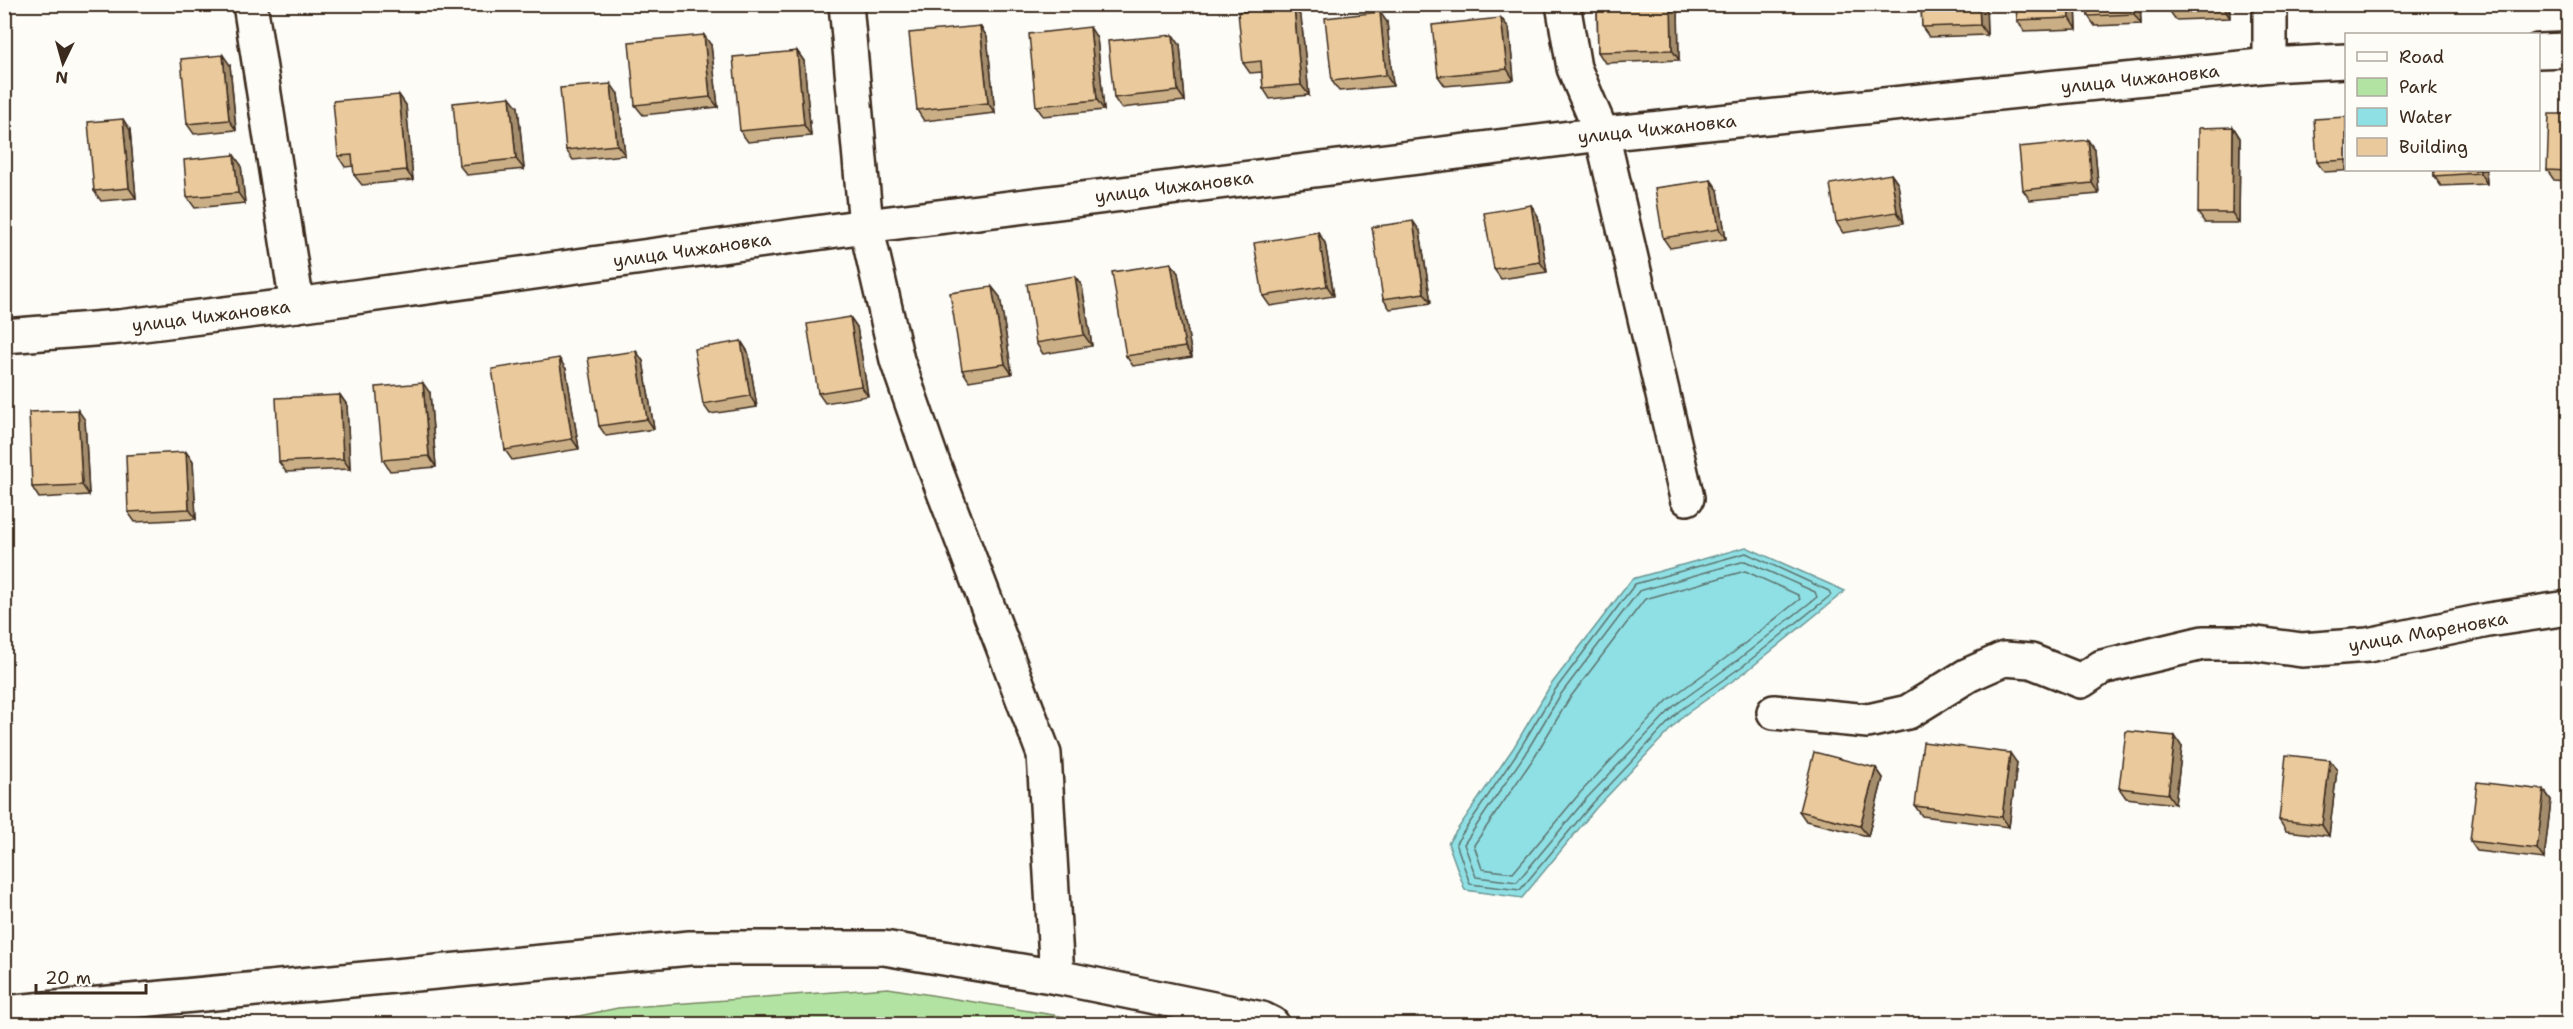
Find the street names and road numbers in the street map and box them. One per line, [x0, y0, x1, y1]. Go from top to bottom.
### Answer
street label: улица Чижановка [2060, 59, 2220, 99]
street label: улица Чижановка [1577, 109, 1737, 149]
street label: улица Чижановка [1094, 165, 1254, 209]
street label: улица Чижановка [612, 227, 772, 273]
street label: улица Чижановка [131, 294, 291, 338]
street label: улица Мареновка [2346, 606, 2510, 658]

